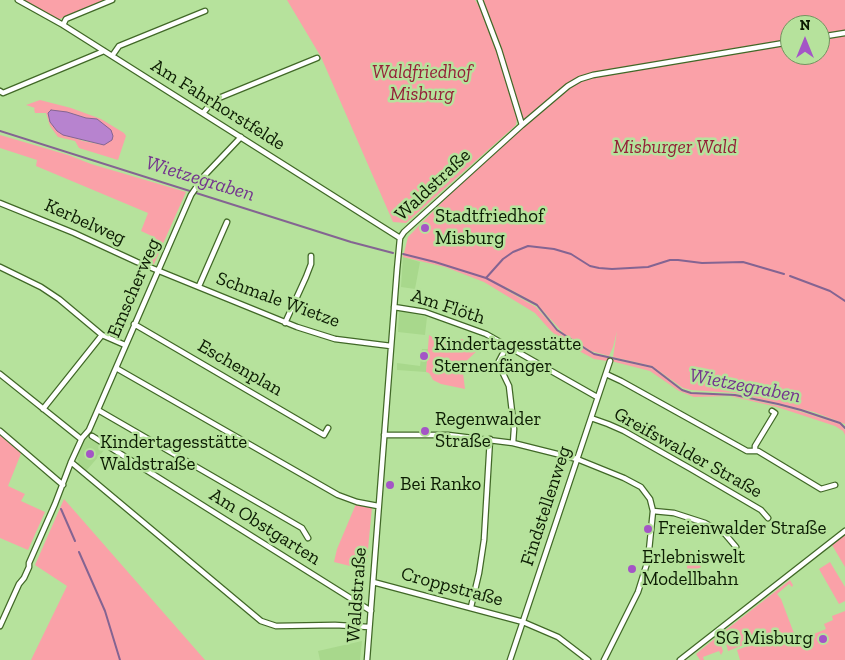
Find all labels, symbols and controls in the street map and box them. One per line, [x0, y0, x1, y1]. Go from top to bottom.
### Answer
north arrow [780, 15, 830, 65]
text: N [800, 17, 810, 34]
street label: Am Fahrhorstfelde [147, 55, 289, 155]
park label: Waldfriedhof Misburg [372, 62, 472, 106]
park label: Misburger Wald [613, 137, 737, 159]
street label: Waldstraße [390, 144, 476, 226]
water label: Wietzegraben [143, 151, 257, 207]
street label: Kerbelweg [41, 194, 129, 250]
place label: Stadtfriedhof Misburg [435, 206, 544, 250]
marker: Stadtfriedhof Misburg [419, 222, 431, 234]
street label: Emscherweg [103, 235, 165, 341]
street label: Schmale Wietze [213, 267, 343, 333]
street label: Am Flöth [408, 284, 488, 330]
place label: Kindertagesstätte Sternenfänger [434, 334, 581, 378]
street label: Eschenplan [193, 335, 287, 401]
marker: Kindertagesstätte Sternenfänger [418, 350, 430, 362]
water label: Wietzegraben [687, 363, 803, 409]
street label: Greifswalder Straße [610, 403, 766, 503]
place label: Regenwalder Straße [435, 409, 541, 453]
marker: Regenwalder Straße [419, 425, 431, 437]
place label: Kindertagesstätte Waldstraße [100, 432, 247, 476]
street label: Findstellenweg [516, 443, 576, 569]
marker: Kindertagesstätte Waldstraße [84, 448, 96, 460]
place label: Bei Ranko [400, 474, 481, 496]
marker: Bei Ranko [384, 479, 396, 491]
street label: Am Obstgarten [205, 484, 325, 570]
place label: Freienwalder Straße [658, 518, 826, 540]
marker: Freienwalder Straße [642, 523, 654, 535]
street label: Waldstraße [342, 547, 372, 643]
place label: Erlebniswelt Modellbahn [642, 547, 745, 591]
street label: Croppstraße [398, 562, 506, 612]
marker: Erlebniswelt Modellbahn [626, 563, 638, 575]
place label: SG Misburg [716, 628, 813, 650]
marker: SG Misburg [817, 633, 829, 645]

